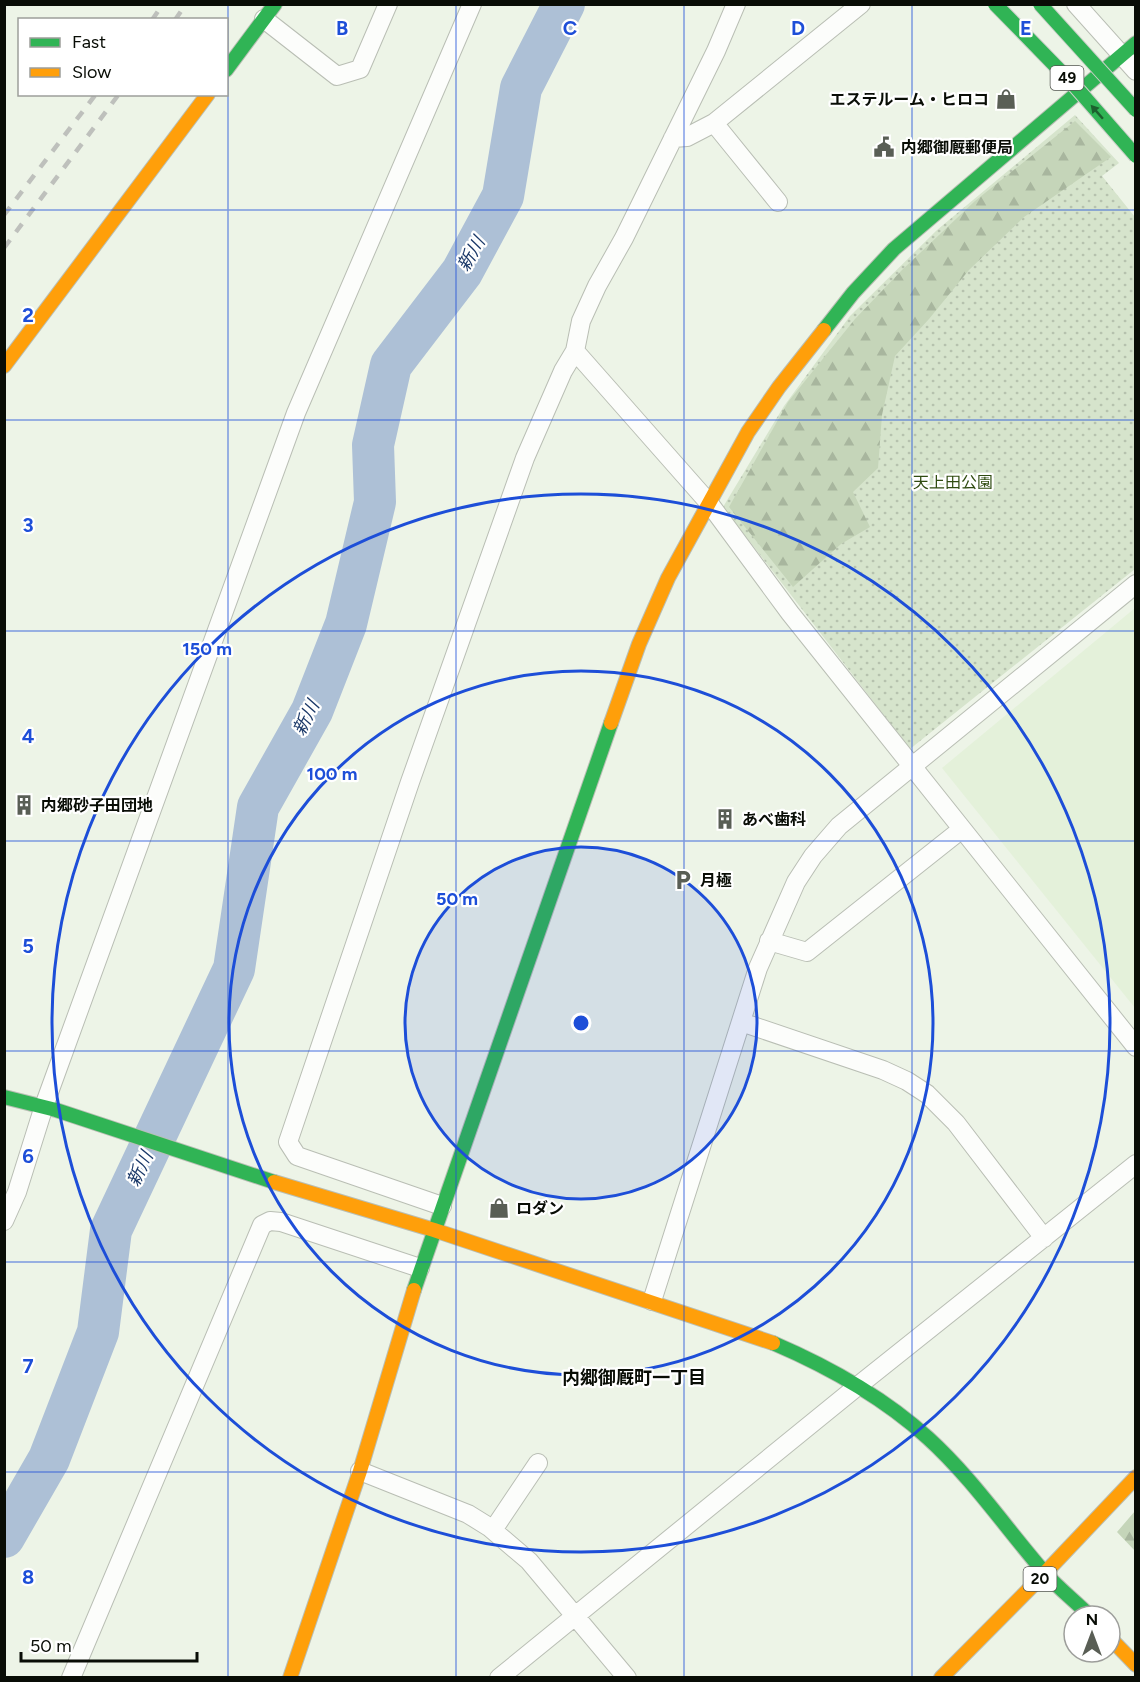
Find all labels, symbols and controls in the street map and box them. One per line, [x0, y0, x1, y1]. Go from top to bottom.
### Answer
text: B [336, 16, 348, 40]
text: C [563, 16, 577, 40]
text: D [791, 16, 805, 40]
text: E [1020, 16, 1032, 40]
legend [18, 18, 228, 96]
text: Fast [72, 31, 106, 53]
text: Slow [72, 61, 111, 83]
road number: 49 [1050, 66, 1084, 90]
shop icon: エステルーム・ヒロコ [994, 87, 1018, 111]
place label: エステルーム・ヒロコ [829, 90, 989, 109]
one-way arrow [1090, 104, 1104, 119]
public building icon: 内郷御厩郵便局 [872, 135, 896, 159]
place label: 内郷御厩郵便局 [901, 138, 1013, 157]
water label: 新川 [452, 231, 491, 275]
text: 2 [22, 303, 34, 327]
park label: 天上田公園 [913, 473, 993, 492]
text: 3 [22, 513, 34, 537]
text: 150 m [182, 638, 232, 660]
water label: 新川 [288, 695, 325, 739]
text: 4 [22, 724, 35, 748]
text: 100 m [307, 763, 357, 785]
building icon: 内郷砂子田団地 [12, 793, 36, 817]
place label: 内郷砂子田団地 [41, 796, 153, 815]
building icon: あべ歯科 [713, 807, 737, 831]
place label: あべ歯科 [742, 810, 806, 829]
parking icon: 月極 [671, 868, 695, 892]
place label: 月極 [700, 871, 732, 890]
text: 50 m [436, 888, 478, 910]
text: 5 [22, 934, 34, 958]
centre of rings [571, 1013, 591, 1033]
text: 6 [22, 1144, 34, 1168]
water label: 新川 [122, 1146, 158, 1190]
shop icon: ロダン [487, 1196, 511, 1220]
place label: ロダン [516, 1199, 564, 1218]
text: 7 [22, 1354, 34, 1378]
district label: 内郷御厩町一丁目 [562, 1367, 706, 1389]
text: 8 [22, 1565, 34, 1589]
road number: 20 [1024, 1567, 1056, 1591]
north arrow [1062, 1604, 1122, 1664]
text: N [1086, 1610, 1098, 1629]
scale bar [21, 1625, 196, 1663]
text: 50 m [30, 1635, 72, 1657]

